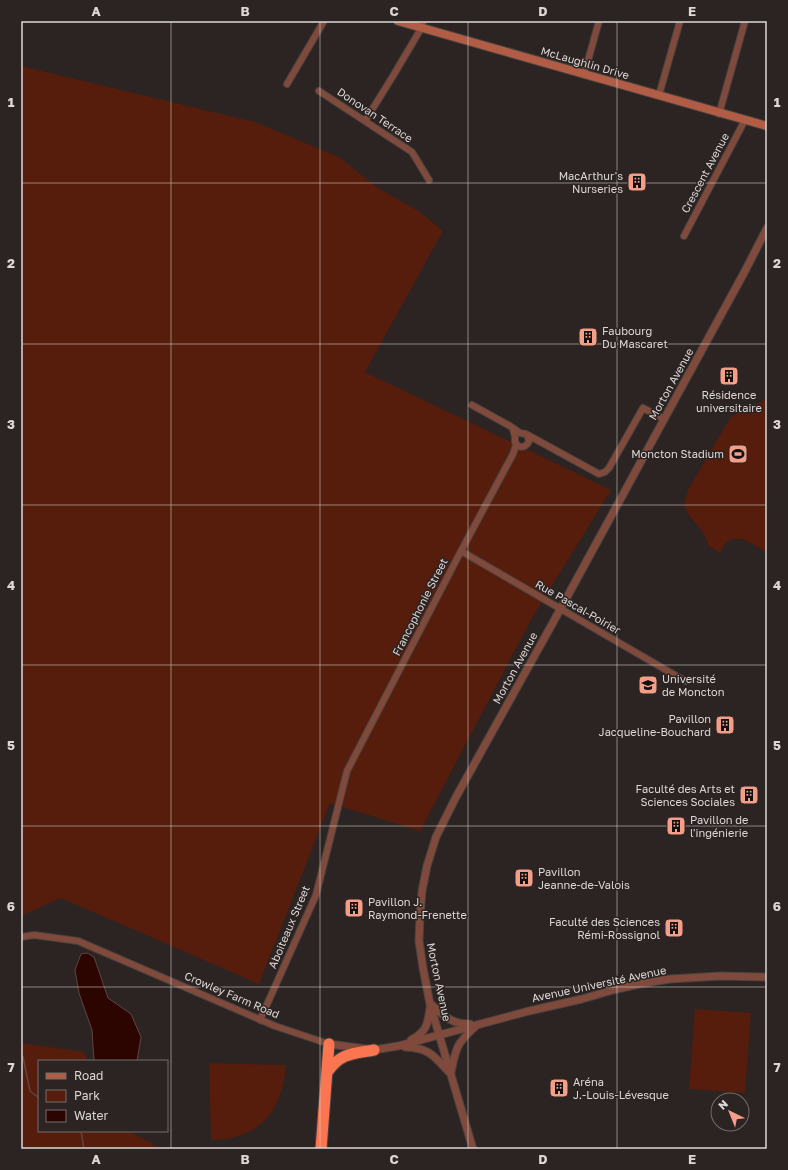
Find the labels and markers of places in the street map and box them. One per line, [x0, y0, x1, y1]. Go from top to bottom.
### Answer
place label: MacArthur's Nurseries [559, 169, 623, 195]
building icon: MacArthur's Nurseries [626, 171, 648, 193]
place label: Faubourg Du Mascaret [602, 324, 668, 350]
building icon: Faubourg Du Mascaret [577, 326, 599, 348]
building icon: Résidence universitaire [718, 365, 740, 387]
place label: Résidence universitaire [696, 388, 762, 414]
sports icon: Moncton Stadium [727, 443, 749, 465]
place label: Moncton Stadium [631, 447, 724, 460]
place label: Université de Moncton [662, 672, 724, 698]
school or university icon: Université de Moncton [637, 674, 659, 696]
place label: Pavillon Jacqueline-Bouchard [599, 712, 711, 738]
building icon: Pavillon Jacqueline-Bouchard [714, 714, 736, 736]
place label: Faculté des Arts et Sciences Sociales [636, 782, 735, 808]
building icon: Faculté des Arts et Sciences Sociales [738, 784, 760, 806]
place label: Pavillon de l'ingénierie [690, 813, 748, 839]
building icon: Pavillon de l'ingénierie [665, 815, 687, 837]
place label: Pavillon Jeanne-de-Valois [538, 865, 630, 891]
building icon: Pavillon Jeanne-de-Valois [513, 867, 535, 889]
place label: Pavillon J. Raymond-Frenette [368, 895, 467, 921]
building icon: Pavillon J. Raymond-Frenette [343, 897, 365, 919]
place label: Faculté des Sciences Rémi-Rossignol [549, 915, 660, 941]
building icon: Faculté des Sciences Rémi-Rossignol [663, 917, 685, 939]
place label: Aréna J.-Louis-Lévesque [573, 1075, 669, 1101]
building icon: Aréna J.-Louis-Lévesque [548, 1077, 570, 1099]

